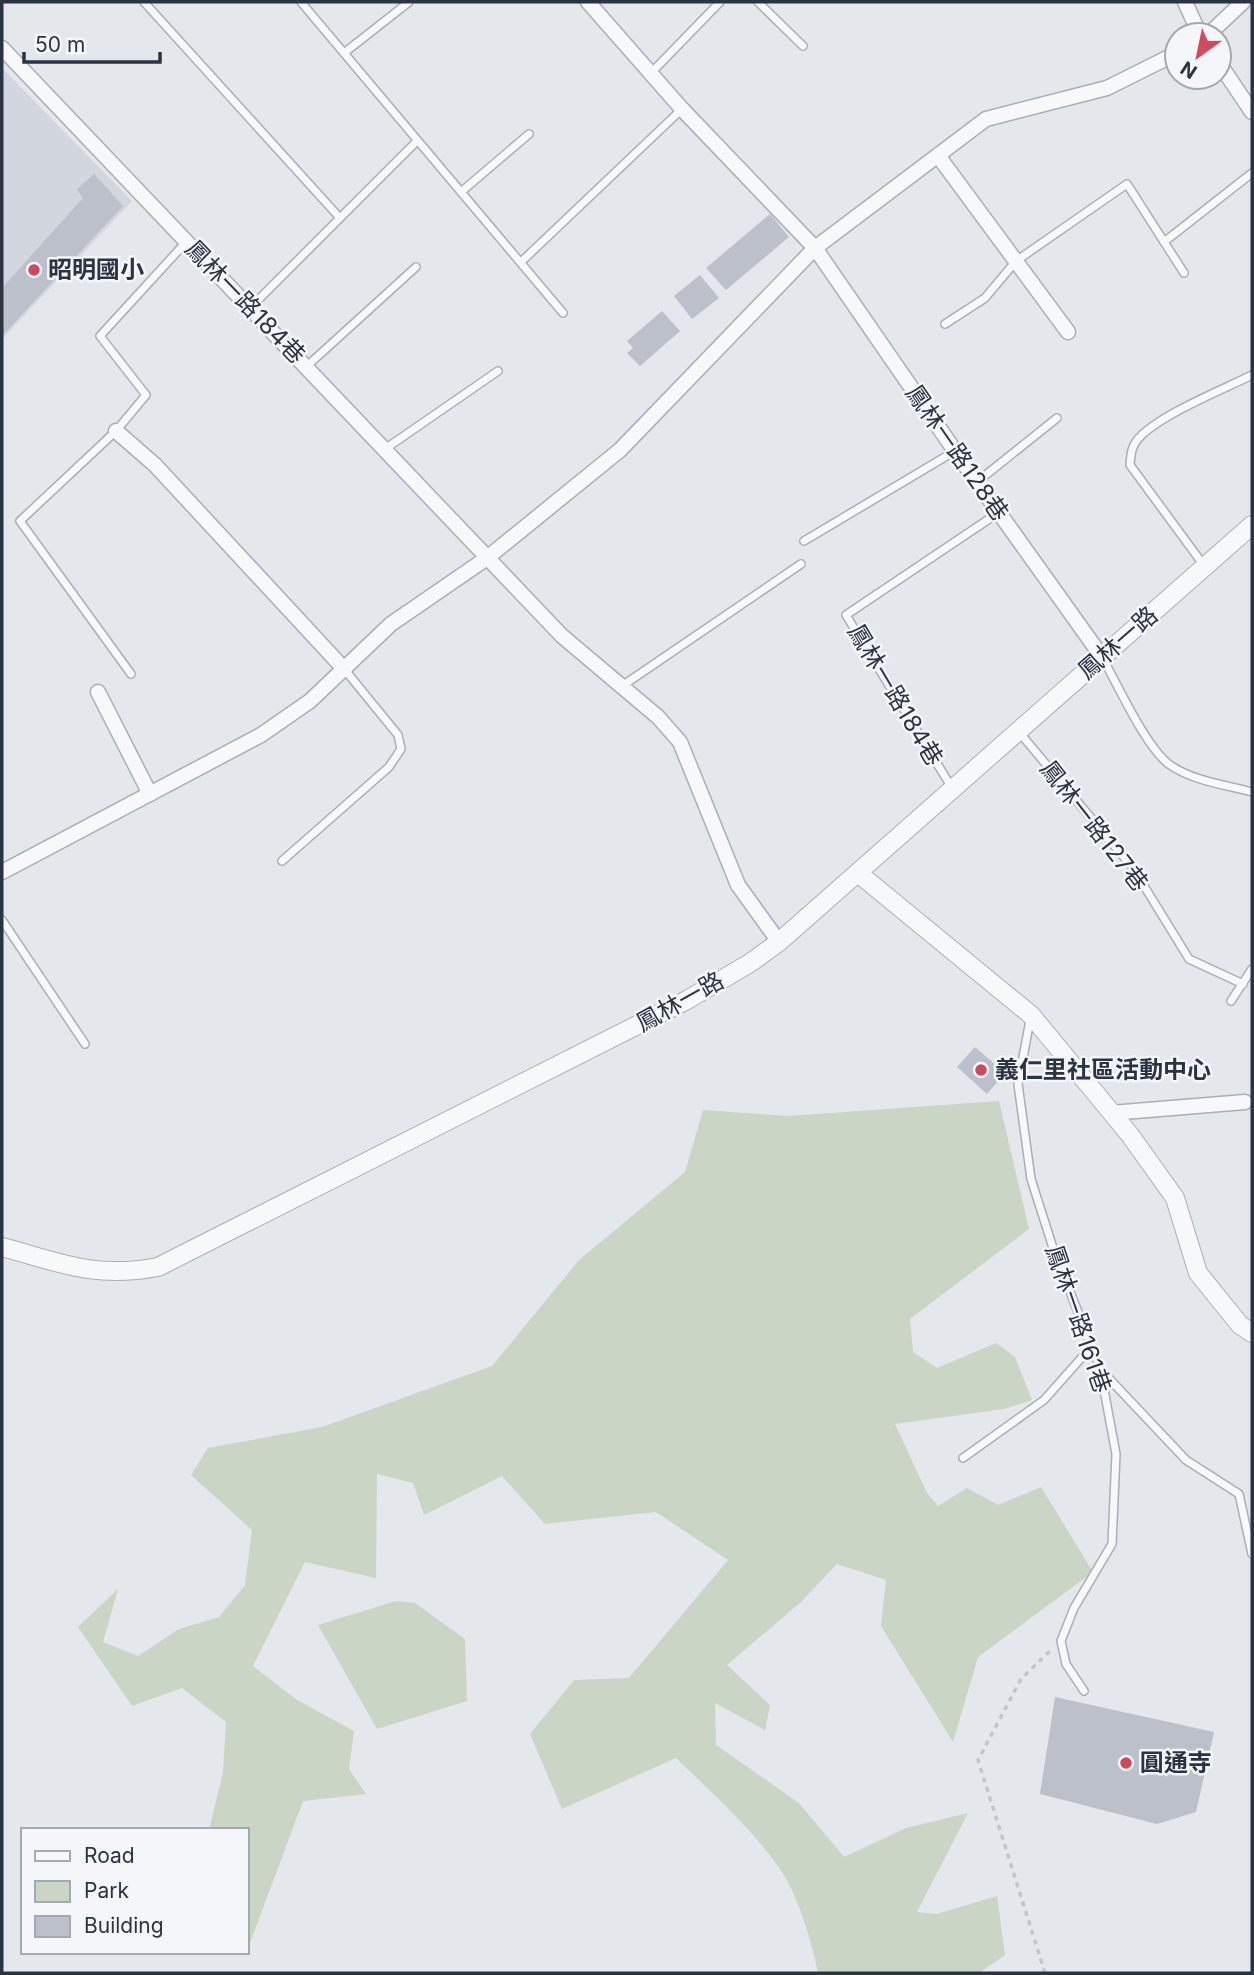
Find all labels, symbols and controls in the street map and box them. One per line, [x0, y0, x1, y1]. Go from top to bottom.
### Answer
scale bar [24, 21, 161, 65]
north arrow [1163, 21, 1233, 91]
text: 50 m [35, 32, 85, 57]
text: N [1177, 56, 1201, 83]
street label: 鳳林一路184巷 [179, 234, 311, 369]
place label: 昭明國小 [48, 255, 144, 284]
marker: 昭明國小 [26, 262, 42, 278]
street label: 鳳林一路128巷 [900, 379, 1015, 526]
street label: 鳳林一路 [1072, 600, 1163, 685]
street label: 鳳林一路184巷 [842, 619, 949, 771]
street label: 鳳林一路127巷 [1034, 755, 1154, 897]
street label: 鳳林一路 [631, 966, 729, 1038]
place label: 義仁里社區活動中心 [995, 1055, 1211, 1084]
marker: 義仁里社區活動中心 [973, 1062, 989, 1078]
street label: 鳳林一路161巷 [1040, 1241, 1117, 1397]
place label: 圓通寺 [1140, 1748, 1212, 1777]
marker: 圓通寺 [1118, 1755, 1134, 1771]
legend [21, 1828, 248, 1954]
text: Road [84, 1843, 135, 1868]
text: Park [84, 1878, 129, 1903]
text: Building [84, 1913, 164, 1938]

